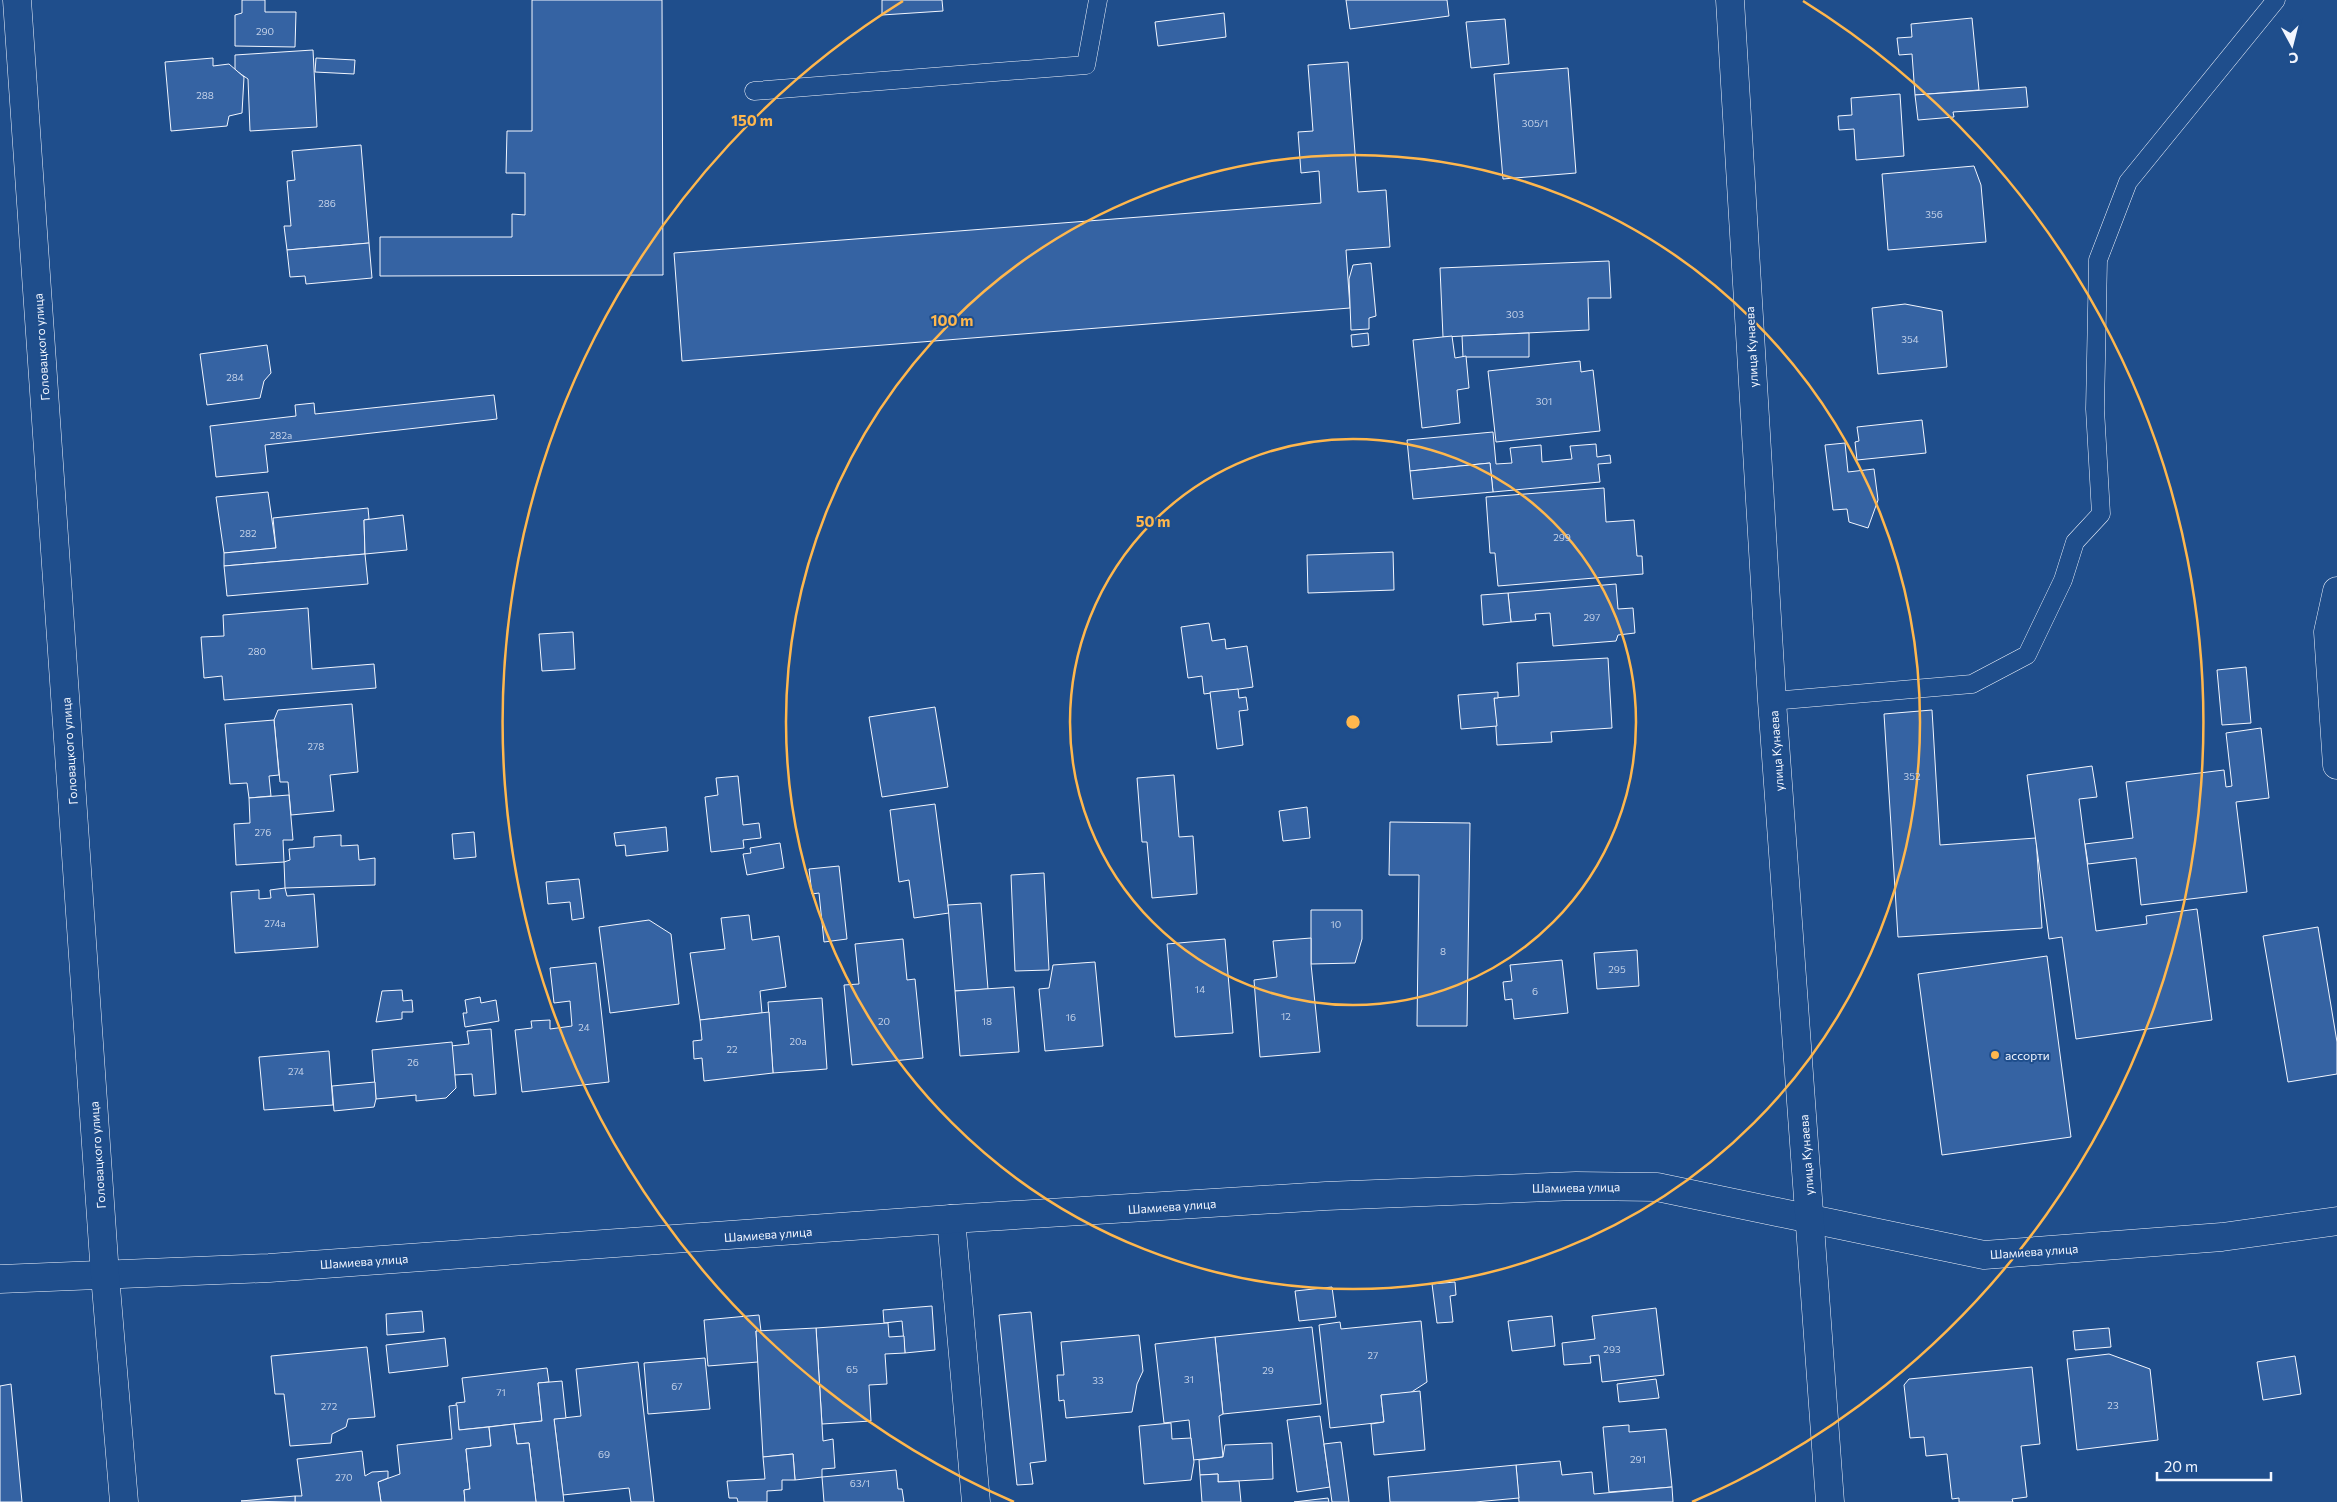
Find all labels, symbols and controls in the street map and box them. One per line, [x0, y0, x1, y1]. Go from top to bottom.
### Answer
north arrow [2267, 20, 2317, 70]
house number: 290 [256, 25, 274, 37]
text: С [2288, 49, 2299, 67]
house number: 288 [196, 89, 214, 101]
text: 150 m [731, 111, 773, 129]
house number: 305/1 [1522, 117, 1548, 129]
house number: 286 [318, 197, 336, 209]
house number: 356 [1925, 208, 1943, 220]
street label: Головацкого улица [30, 293, 52, 401]
street label: улица Кунаева [1742, 306, 1760, 388]
house number: 303 [1506, 308, 1524, 320]
text: 100 m [931, 311, 973, 329]
house number: 354 [1901, 333, 1919, 345]
house number: 284 [226, 371, 244, 383]
house number: 301 [1536, 395, 1552, 407]
house number: 282а [270, 429, 292, 441]
text: 50 m [1136, 512, 1170, 530]
house number: 282 [239, 527, 257, 539]
house number: 299 [1553, 531, 1571, 543]
house number: 297 [1584, 611, 1600, 623]
house number: 280 [248, 645, 266, 657]
street label: Головацкого улица [58, 697, 80, 805]
street label: улица Кунаева [1766, 710, 1786, 792]
centre of rings [1344, 713, 1362, 731]
house number: 278 [308, 740, 324, 752]
house number: 352 [1904, 770, 1921, 782]
house number: 276 [255, 826, 271, 838]
house number: 274а [264, 917, 286, 929]
house number: 10 [1331, 918, 1341, 930]
house number: 8 [1440, 945, 1446, 957]
house number: 295 [1608, 963, 1626, 975]
house number: 14 [1195, 983, 1205, 995]
house number: 6 [1532, 985, 1538, 997]
house number: 12 [1281, 1010, 1291, 1022]
house number: 16 [1066, 1011, 1076, 1023]
house number: 20 [878, 1015, 890, 1027]
house number: 18 [982, 1015, 992, 1027]
house number: 24 [578, 1021, 590, 1033]
house number: 20а [789, 1035, 807, 1047]
house number: 22 [726, 1043, 738, 1055]
place label: ассорти [2005, 1048, 2050, 1062]
marker: ассорти [1989, 1049, 2001, 1061]
house number: 26 [407, 1056, 419, 1068]
house number: 274 [288, 1065, 304, 1077]
street label: Головацкого улица [86, 1101, 108, 1209]
street label: улица Кунаева [1796, 1114, 1816, 1196]
street label: Шамиева улица [1532, 1179, 1620, 1195]
street label: Шамиева улица [1128, 1196, 1216, 1216]
street label: Шамиева улица [724, 1224, 812, 1244]
street label: Шамиева улица [1990, 1241, 2078, 1261]
street label: Шамиева улица [320, 1251, 408, 1271]
house number: 293 [1603, 1343, 1621, 1355]
house number: 27 [1368, 1349, 1378, 1361]
house number: 65 [846, 1363, 858, 1375]
house number: 29 [1262, 1364, 1274, 1376]
house number: 31 [1184, 1373, 1194, 1385]
house number: 33 [1092, 1374, 1104, 1386]
house number: 67 [671, 1380, 683, 1392]
house number: 71 [496, 1386, 506, 1398]
house number: 23 [2107, 1399, 2119, 1411]
house number: 272 [321, 1400, 338, 1412]
house number: 69 [598, 1448, 610, 1460]
scale bar [2157, 1450, 2271, 1482]
house number: 291 [1630, 1453, 1646, 1465]
text: 20 m [2164, 1457, 2198, 1475]
house number: 270 [335, 1471, 353, 1483]
house number: 63/1 [850, 1477, 870, 1489]

